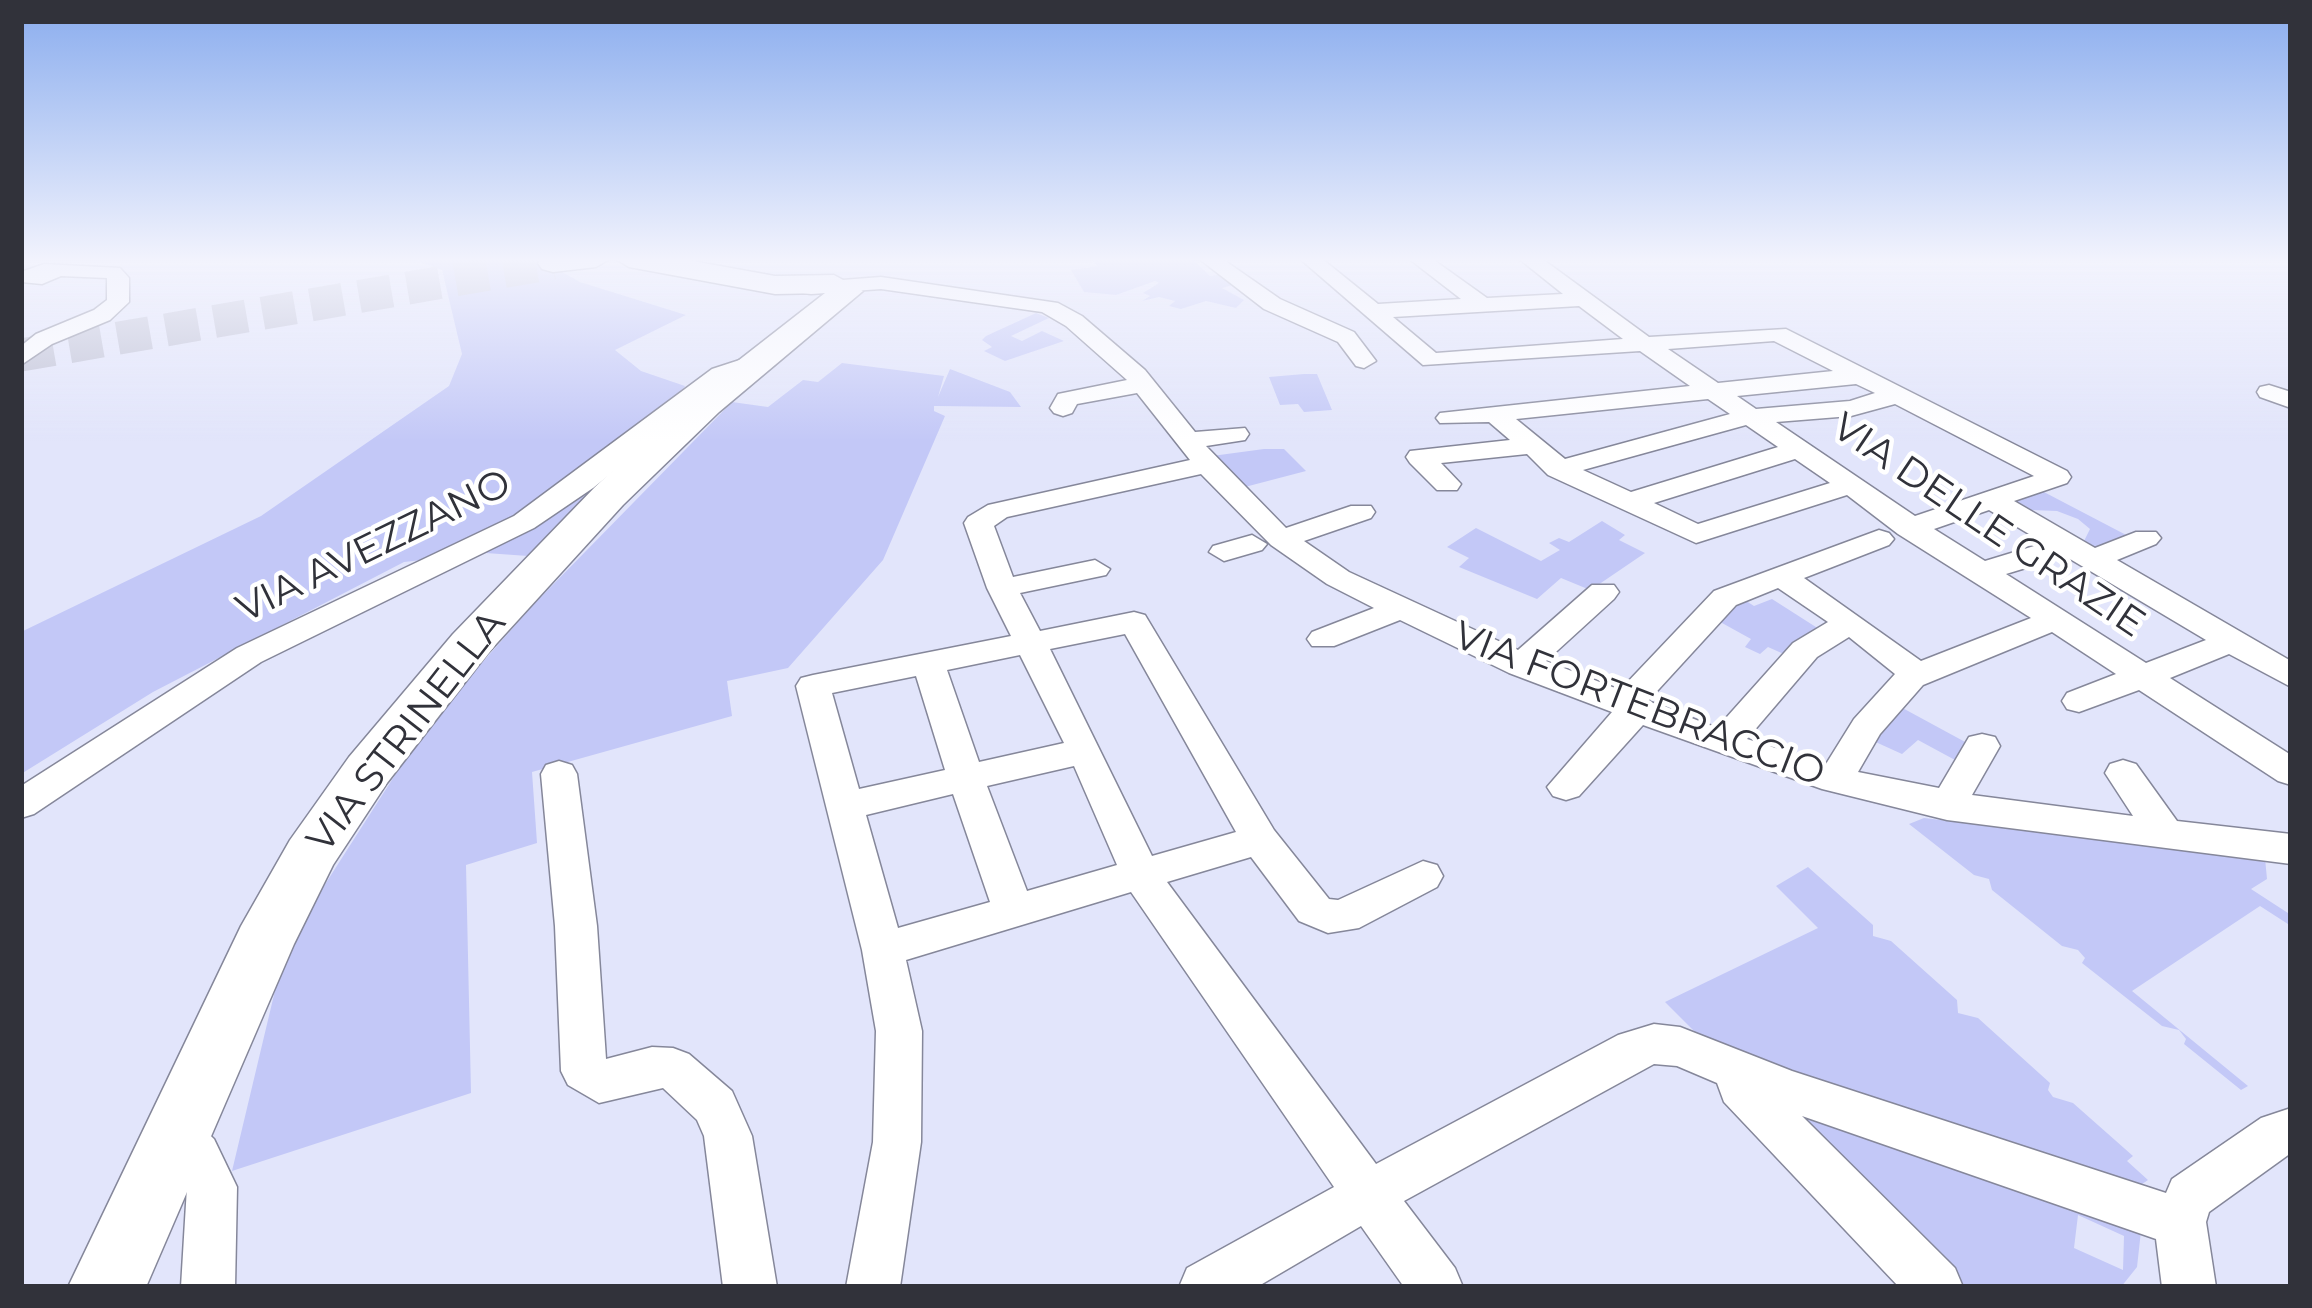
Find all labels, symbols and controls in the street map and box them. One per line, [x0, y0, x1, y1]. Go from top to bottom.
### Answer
street label: VIA DELLE GRAZIE [1823, 404, 2153, 648]
street label: VIA AVEZZANO [229, 460, 519, 634]
street label: VIA STRINELLA [298, 602, 516, 862]
street label: VIA FORTEBRACCIO [1447, 613, 1831, 797]

